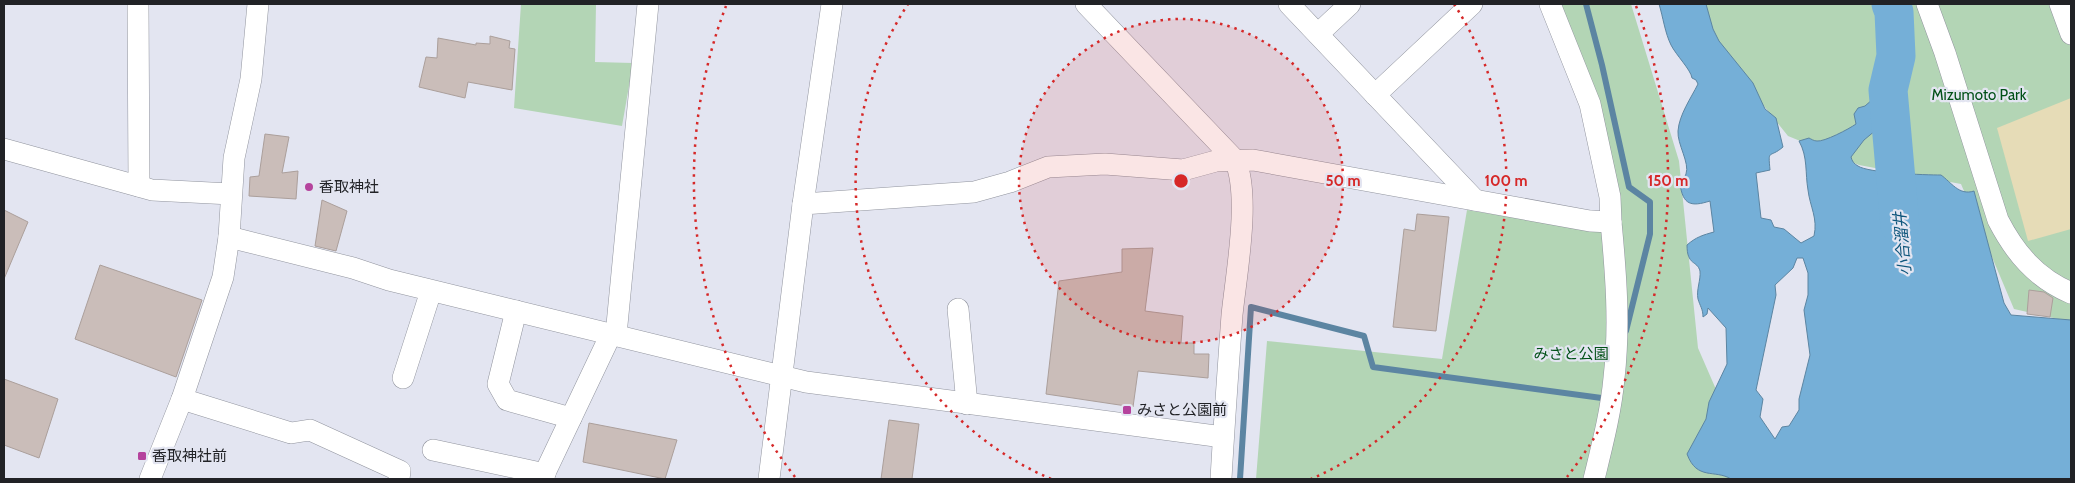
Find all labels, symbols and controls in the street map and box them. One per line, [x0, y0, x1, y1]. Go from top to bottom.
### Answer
park label: Mizumoto Park [1931, 86, 2027, 104]
centre of rings [1172, 172, 1190, 190]
text: 50 m [1325, 172, 1361, 190]
text: 100 m [1484, 172, 1528, 190]
text: 150 m [1648, 172, 1688, 190]
place label: 香取神社 [319, 178, 379, 196]
marker: 香取神社 [303, 181, 315, 193]
water label: 小合溜井 [1890, 209, 1915, 277]
park label: みさと公園 [1533, 345, 1609, 363]
place label: みさと公園前 [1137, 401, 1227, 419]
marker: みさと公園前 [1121, 404, 1133, 416]
place label: 香取神社前 [152, 447, 227, 465]
marker: 香取神社前 [136, 450, 148, 462]

